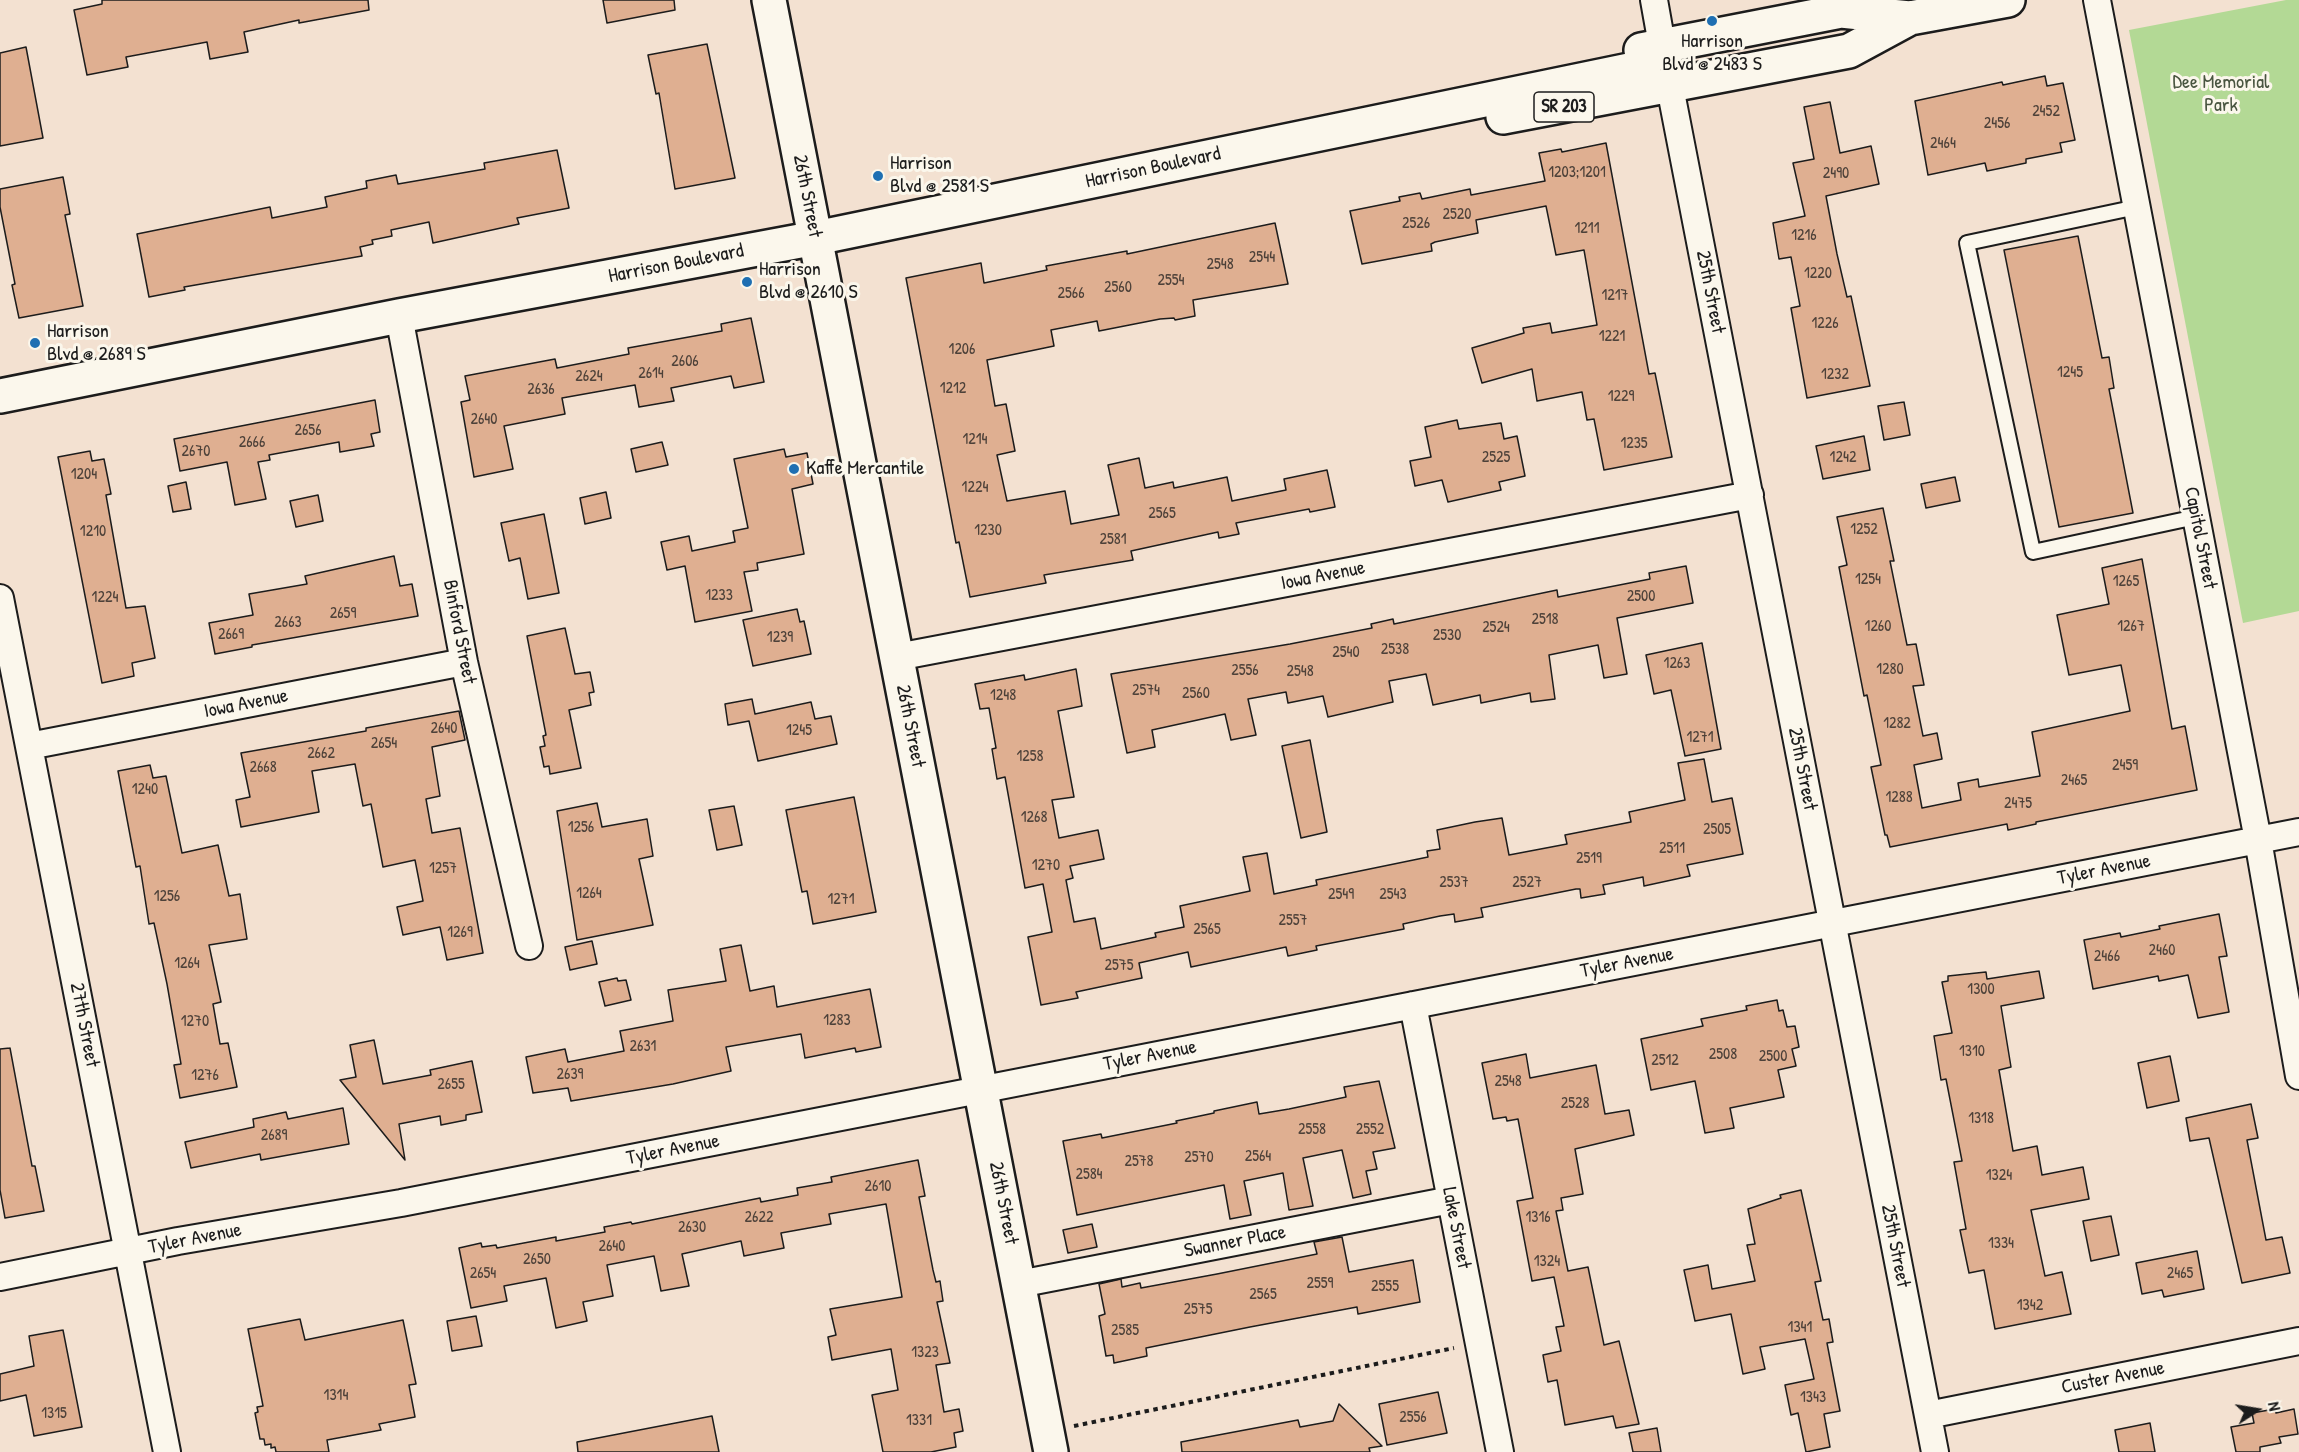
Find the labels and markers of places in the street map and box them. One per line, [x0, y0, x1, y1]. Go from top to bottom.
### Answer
marker: Harrison Blvd @ 2483 S [1705, 14, 1719, 28]
place label: Harrison Blvd @ 2483 S [1662, 30, 1762, 77]
place label: Harrison Blvd @ 2581 S [890, 152, 989, 199]
marker: Harrison Blvd @ 2581 S [871, 169, 885, 183]
place label: Harrison Blvd @ 2610 S [759, 258, 858, 305]
marker: Harrison Blvd @ 2610 S [740, 275, 754, 289]
place label: Harrison Blvd @ 2689 S [47, 320, 146, 367]
marker: Harrison Blvd @ 2689 S [28, 336, 42, 350]
place label: Kaffe Mercantile [806, 457, 924, 481]
marker: Kaffe Mercantile [787, 462, 801, 476]

